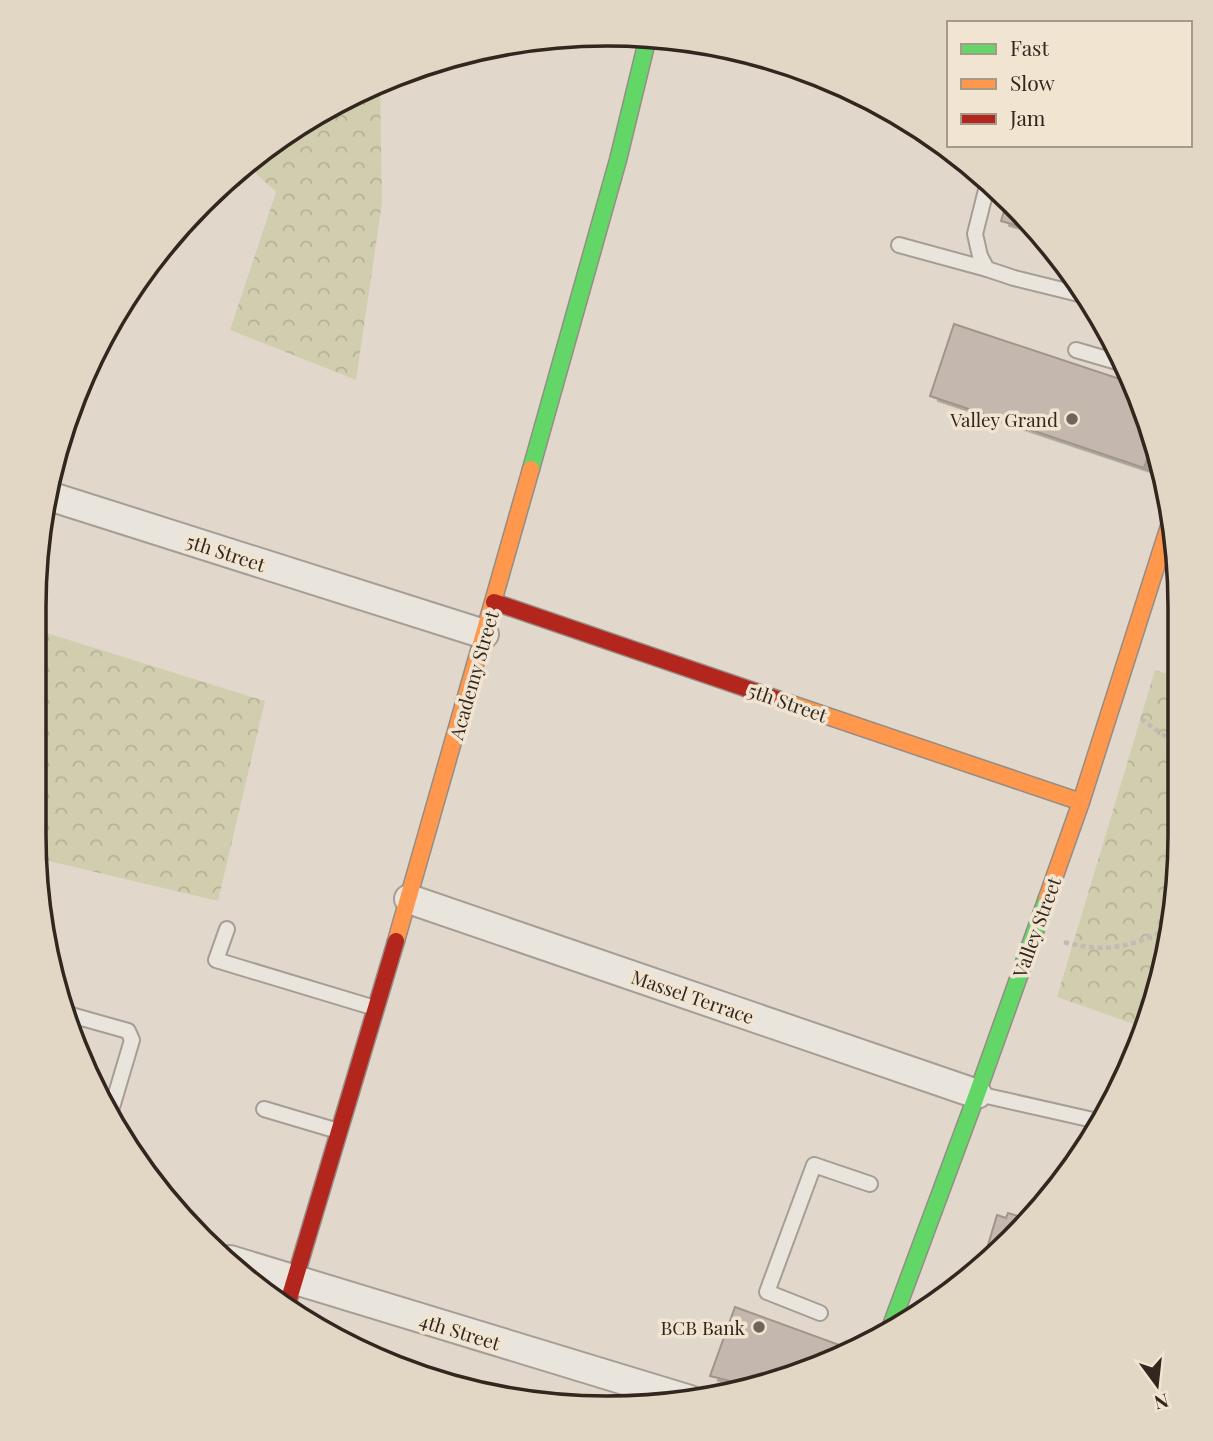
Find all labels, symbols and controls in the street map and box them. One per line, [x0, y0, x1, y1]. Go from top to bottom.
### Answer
legend [947, 21, 1192, 147]
text: Fast [1010, 33, 1049, 61]
text: Slow [1010, 68, 1055, 96]
text: Jam [1009, 103, 1046, 131]
place label: Valley Grand [949, 406, 1058, 432]
marker: Valley Grand [1064, 411, 1080, 427]
street label: 5th Street [183, 527, 269, 577]
street label: Academy Street [442, 607, 504, 743]
street label: 5th Street [745, 676, 831, 728]
street label: Valley Street [1005, 873, 1066, 982]
street label: Massel Terrace [628, 963, 758, 1029]
street label: 4th Street [416, 1306, 504, 1356]
place label: BCB Bank [660, 1314, 746, 1340]
marker: BCB Bank [751, 1319, 767, 1335]
north arrow [1122, 1350, 1192, 1420]
text: N [1151, 1388, 1172, 1417]

